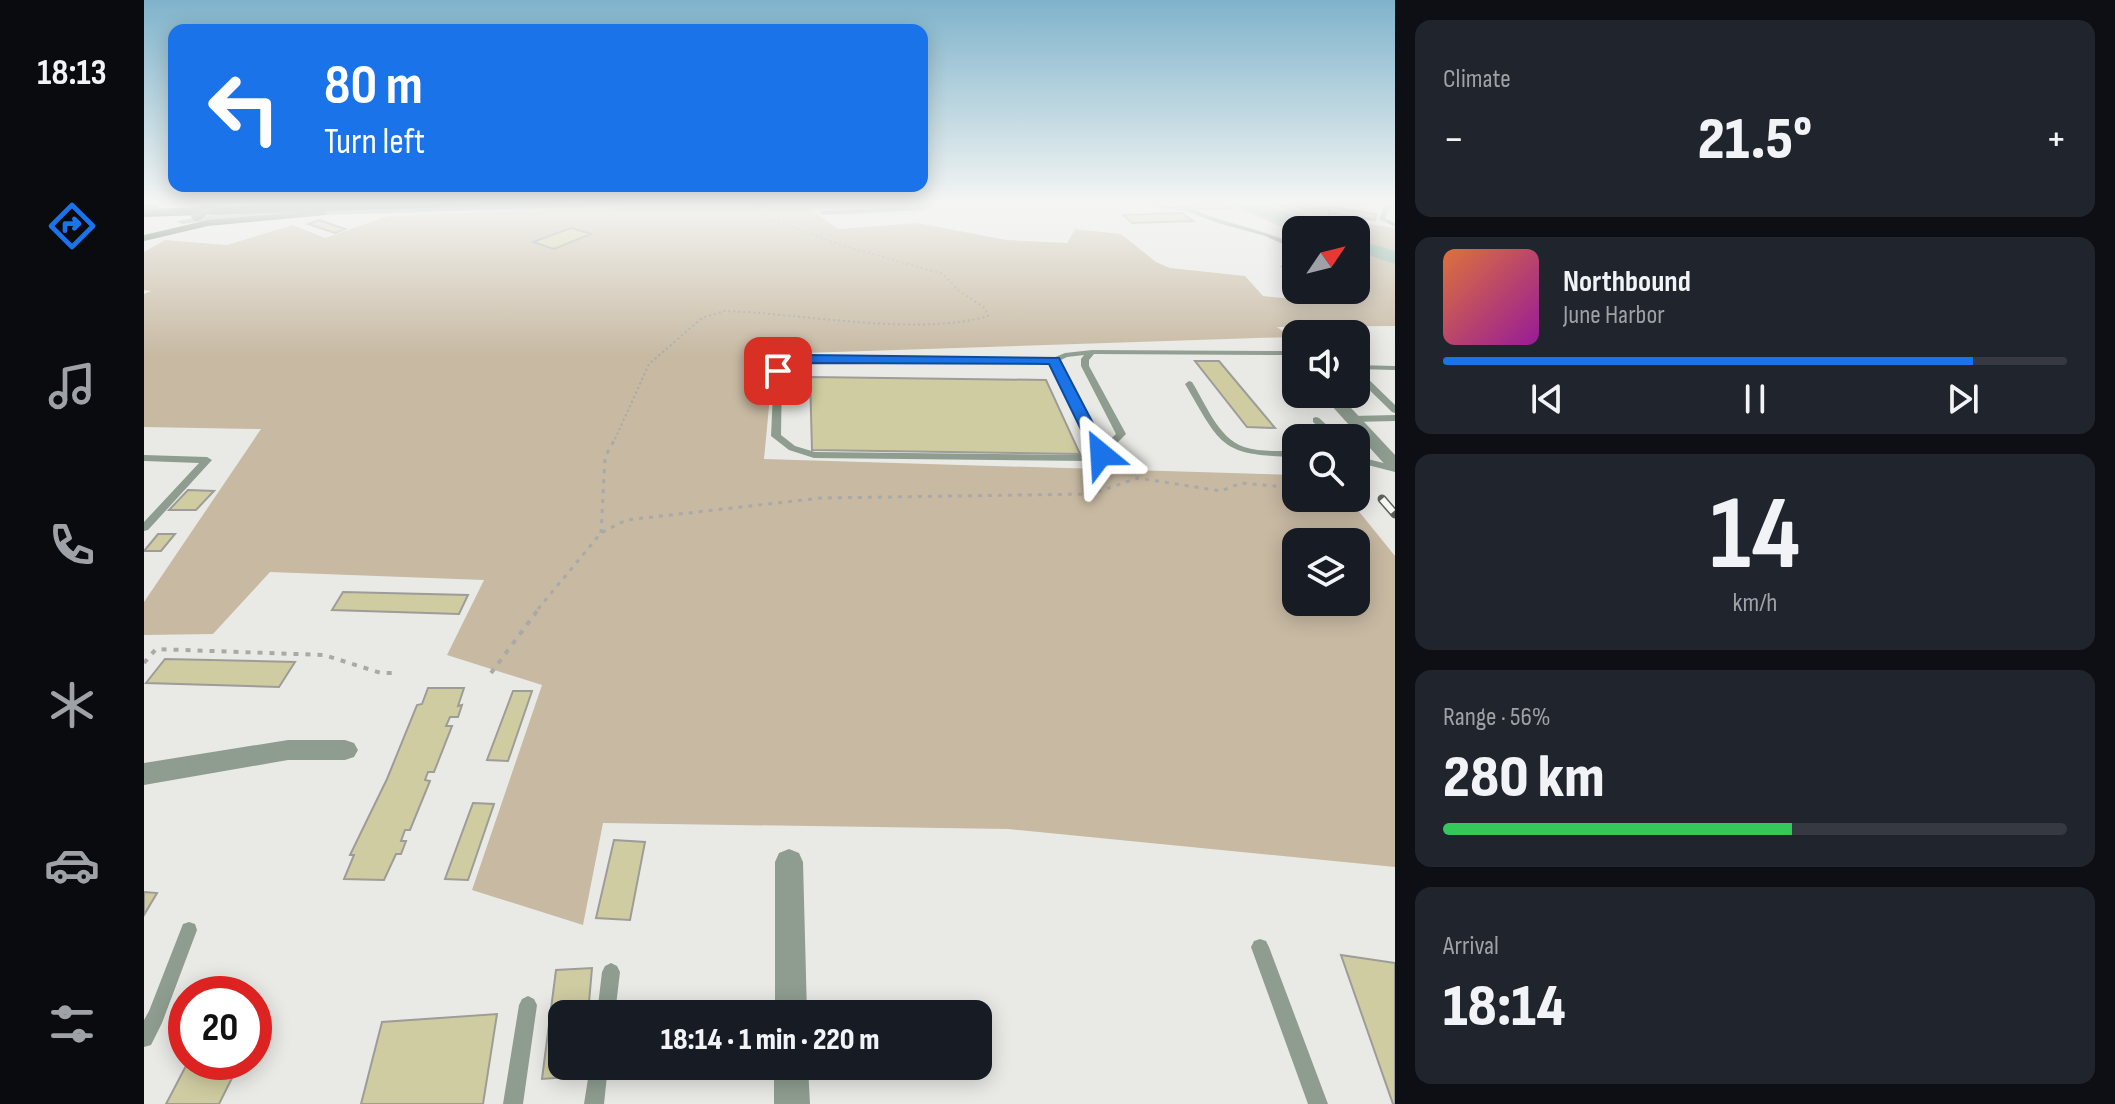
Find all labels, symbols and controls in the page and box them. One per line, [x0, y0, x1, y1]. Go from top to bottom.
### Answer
text: 18:13 [37, 52, 107, 95]
text: 80 m [324, 53, 423, 120]
icon: left [192, 56, 296, 160]
text: Climate [1443, 64, 1511, 95]
text: 21.5° [1698, 104, 1812, 176]
text: − [1443, 113, 1465, 166]
text: + [2045, 113, 2067, 166]
text: Turn left [324, 121, 425, 164]
icon: directions [44, 198, 100, 254]
north arrow [1282, 216, 1370, 304]
map controls [1282, 216, 1370, 616]
text: Northbound [1563, 264, 1691, 300]
text: June Harbor [1563, 300, 1665, 331]
button: sound [1282, 320, 1370, 408]
pin [744, 337, 812, 405]
icon: arrive [756, 349, 800, 393]
icon: music [44, 358, 100, 414]
icon: previous [1525, 377, 1569, 421]
icon: pause [1733, 377, 1777, 421]
icon: next [1941, 377, 1985, 421]
position arrow [1059, 412, 1143, 496]
button: search [1282, 424, 1370, 512]
text: 14 [1710, 473, 1800, 598]
icon: phone [44, 517, 100, 573]
button: layers [1282, 528, 1370, 616]
text: km/h [1733, 588, 1777, 619]
icon: climate [44, 677, 100, 733]
text: Range · 56% [1443, 702, 1551, 733]
text: 280 km [1443, 742, 1605, 814]
icon: car [44, 837, 100, 893]
text: Arrival [1443, 931, 1499, 962]
text: 18:14 [1443, 971, 1566, 1043]
speed limit sign: 20 [168, 976, 272, 1080]
icon: filters [44, 996, 100, 1052]
text: 18:14 · 1 min · 220 m [661, 1022, 879, 1058]

